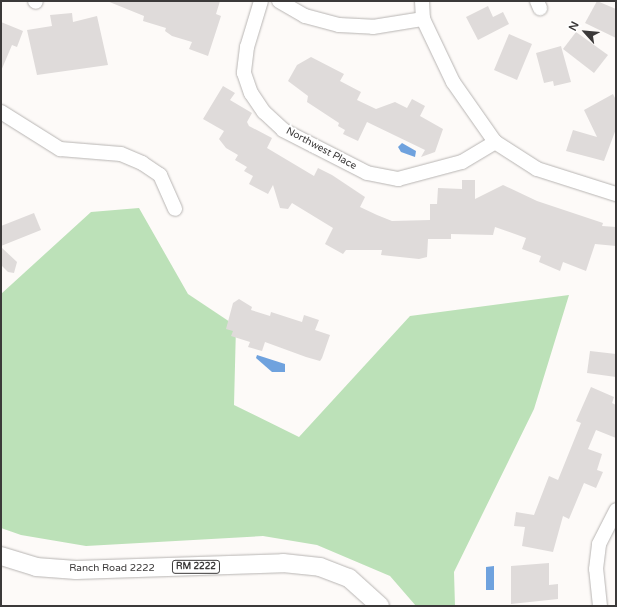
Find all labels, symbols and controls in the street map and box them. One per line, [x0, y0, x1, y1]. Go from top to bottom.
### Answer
north arrow [565, 12, 605, 52]
text: N [566, 19, 582, 33]
street label: Northwest Place [284, 125, 358, 173]
road number: RM 2222 [171, 560, 221, 574]
street label: Ranch Road 2222 [69, 563, 155, 575]

